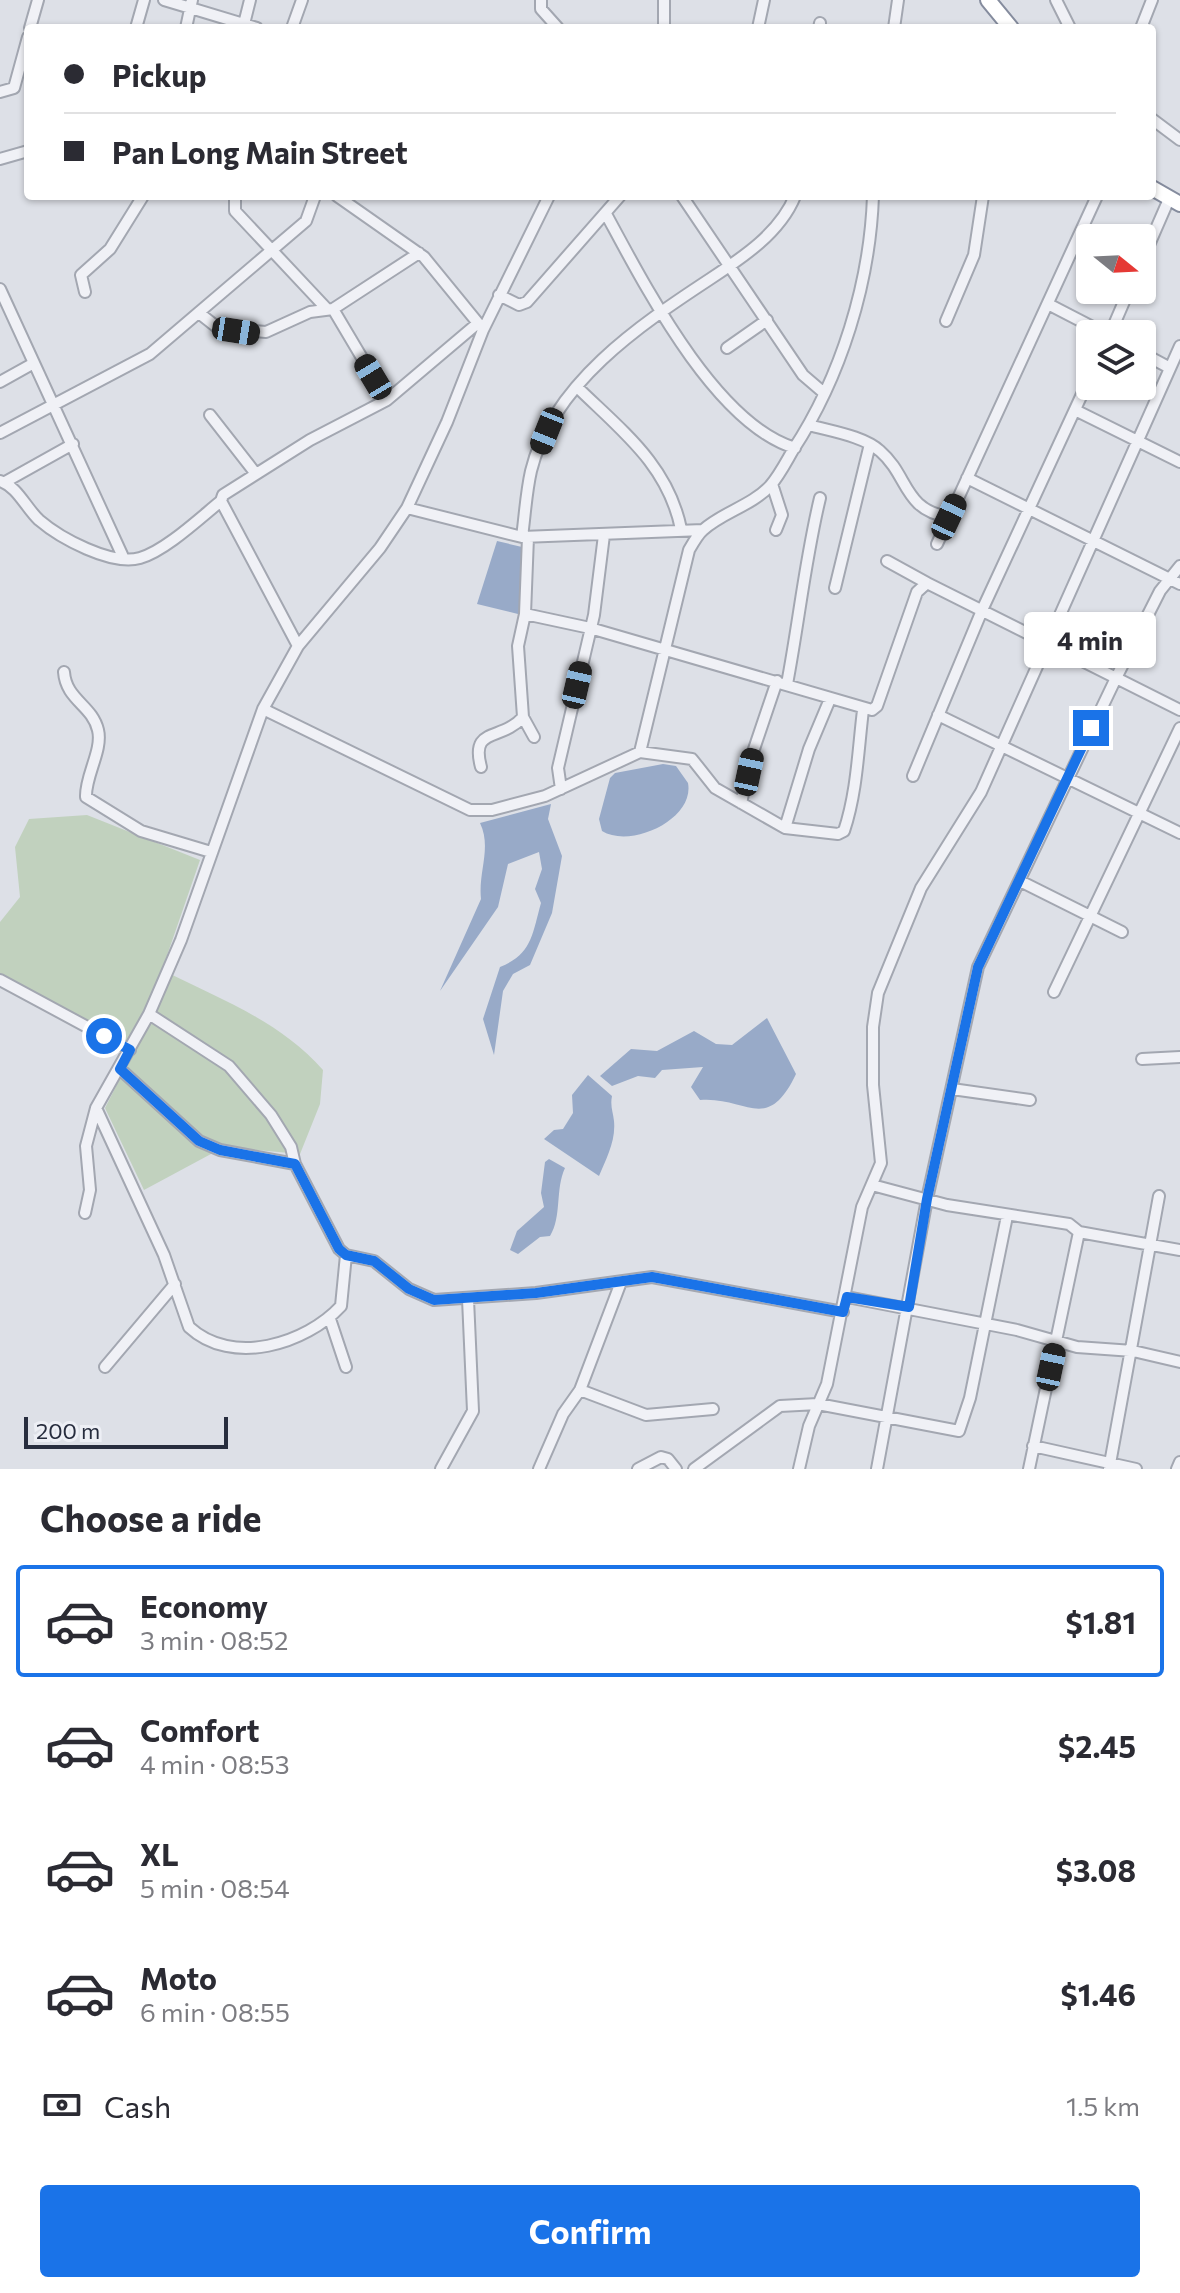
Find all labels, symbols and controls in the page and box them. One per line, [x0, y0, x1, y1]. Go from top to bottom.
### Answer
text: Pickup [112, 56, 206, 93]
text: Pan Long Main Street [112, 133, 408, 170]
north arrow [1076, 224, 1156, 304]
map controls [1076, 224, 1156, 400]
car [210, 315, 262, 347]
button: layers [1076, 320, 1156, 400]
car [350, 350, 396, 404]
car [527, 404, 567, 458]
car [928, 490, 970, 544]
callout: 4 min [1025, 612, 1157, 668]
text: 4 min [1057, 624, 1123, 655]
car [560, 659, 594, 711]
route end [1073, 710, 1109, 746]
car [732, 746, 766, 798]
route start [86, 1018, 122, 1054]
car [1034, 1341, 1068, 1393]
scale bar [24, 1413, 228, 1449]
text: 200 m [36, 1417, 100, 1444]
text: Choose a ride [40, 1495, 261, 1539]
icon: car [44, 1585, 116, 1657]
text: Economy [140, 1587, 268, 1624]
text: $1.81 [1066, 1603, 1136, 1640]
text: 3 min · 08:52 [140, 1624, 288, 1655]
icon: car [44, 1709, 116, 1781]
text: Comfort [140, 1711, 259, 1748]
text: $2.45 [1058, 1727, 1136, 1764]
text: 4 min · 08:53 [140, 1748, 290, 1779]
icon: car [44, 1833, 116, 1905]
text: XL [140, 1835, 179, 1872]
text: $3.08 [1056, 1851, 1136, 1888]
text: 5 min · 08:54 [140, 1872, 290, 1903]
icon: car [44, 1957, 116, 2029]
text: Moto [140, 1959, 217, 1996]
text: $1.46 [1061, 1975, 1136, 2012]
text: 6 min · 08:55 [140, 1996, 290, 2027]
icon: cash [40, 2083, 84, 2127]
text: Cash [104, 2087, 171, 2124]
text: 1.5 km [1066, 2090, 1140, 2121]
button: Confirm [40, 2185, 1140, 2277]

